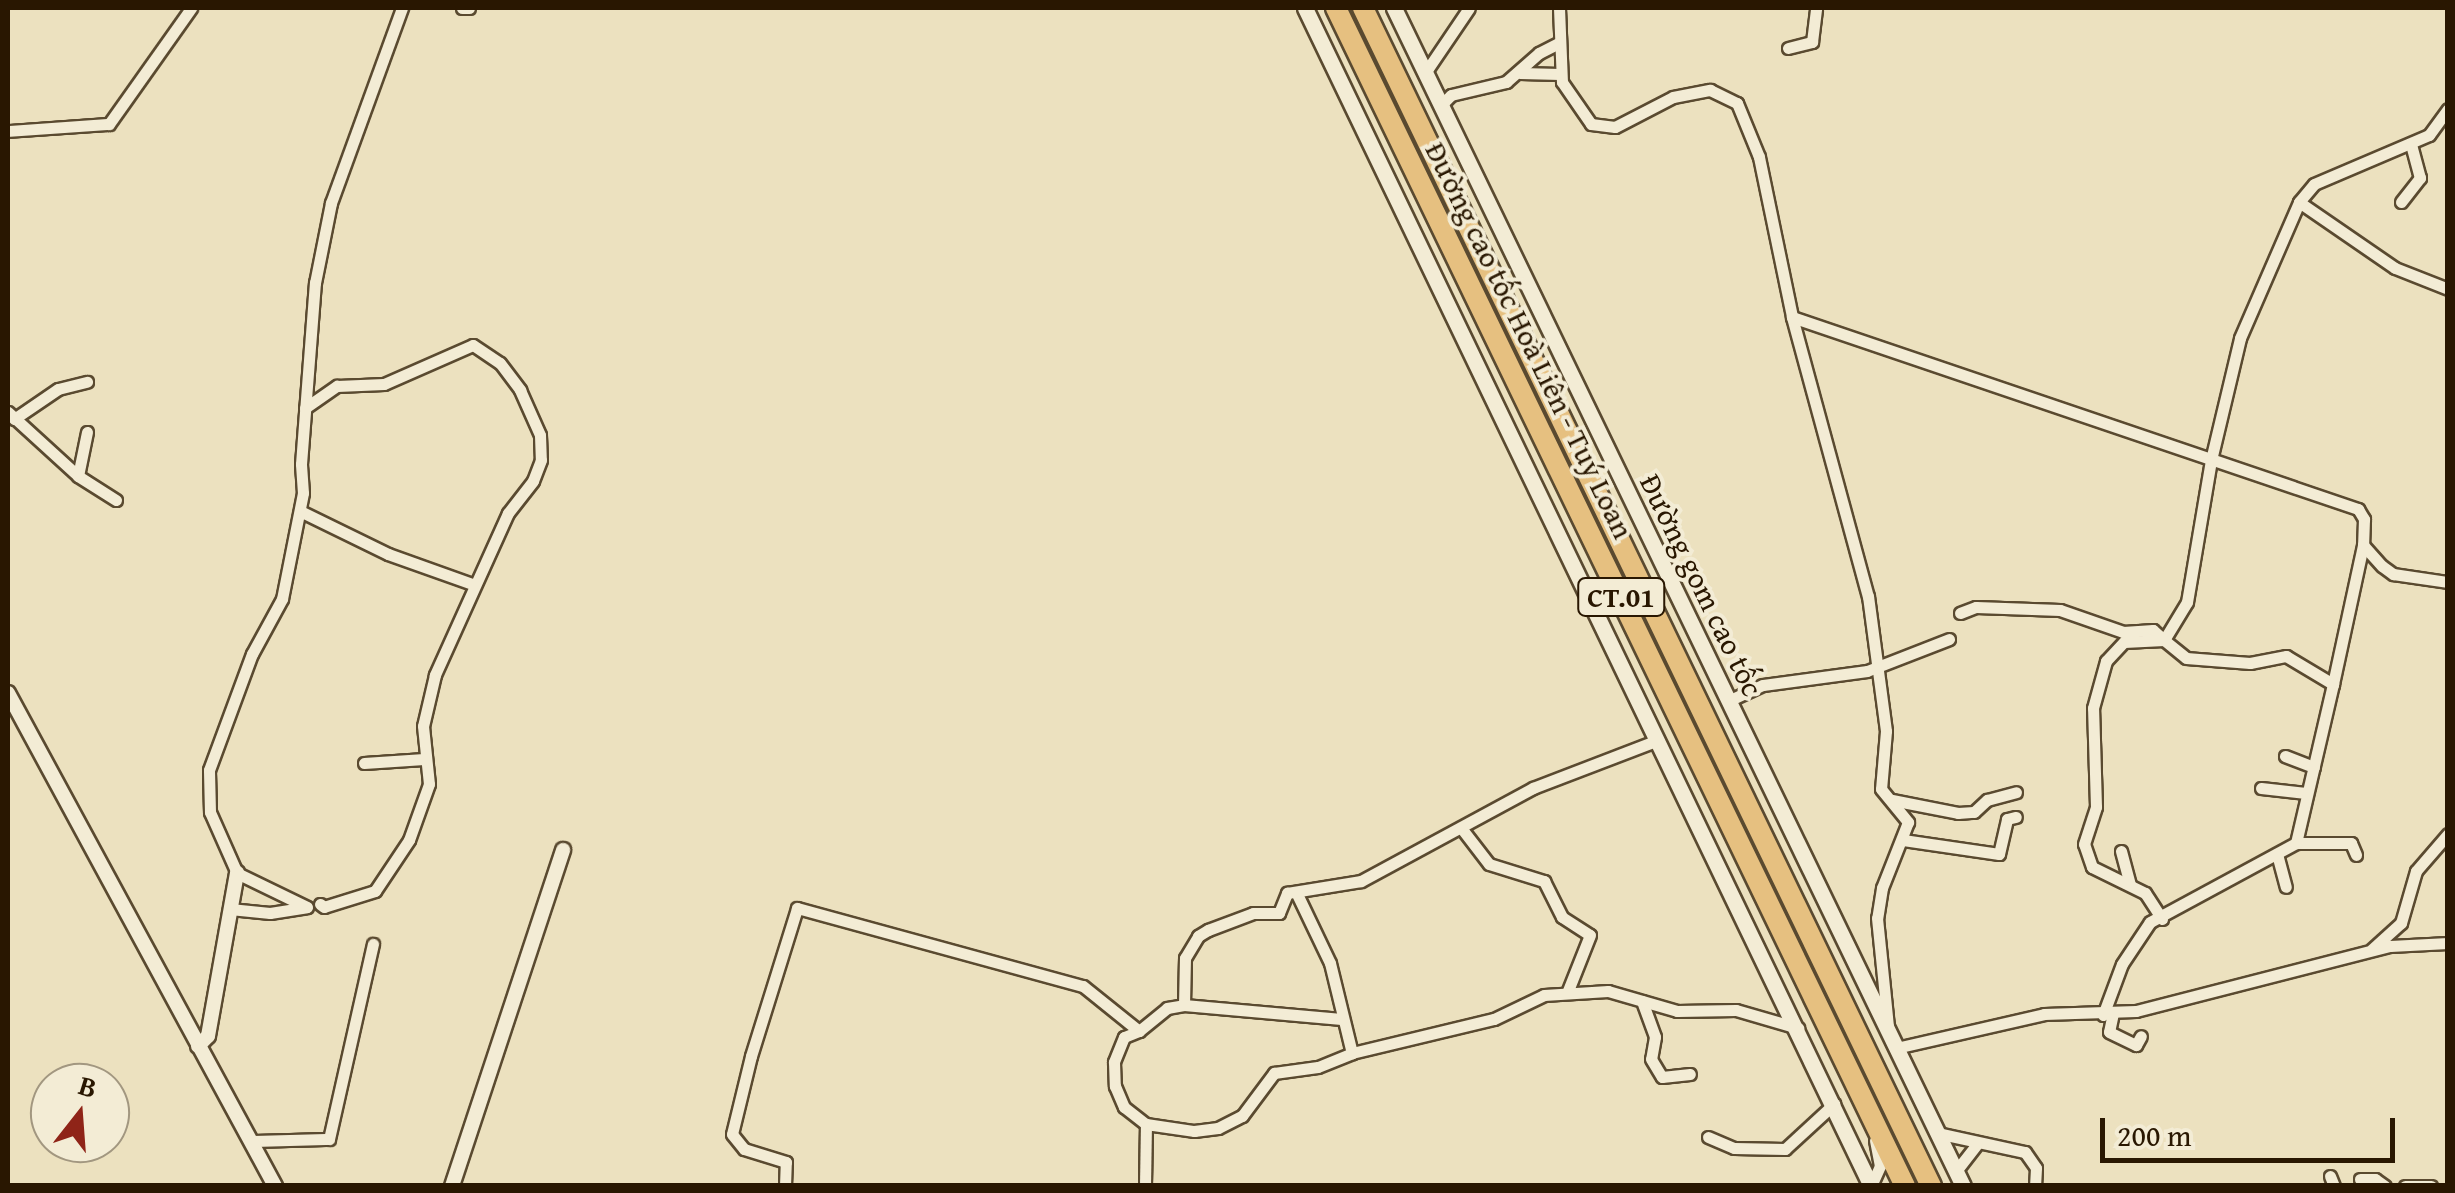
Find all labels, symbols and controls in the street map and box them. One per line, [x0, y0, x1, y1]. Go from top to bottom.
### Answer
street label: Đường cao tốc Hoà Liên - Tuý Loan [1418, 136, 1642, 544]
street label: Đường gom cao tốc [1633, 468, 1771, 702]
road number: CT.01 [1576, 574, 1666, 620]
north arrow [30, 1063, 130, 1163]
text: B [74, 1064, 103, 1108]
scale bar [2105, 1098, 2400, 1160]
text: 200 m [2117, 1113, 2191, 1157]

